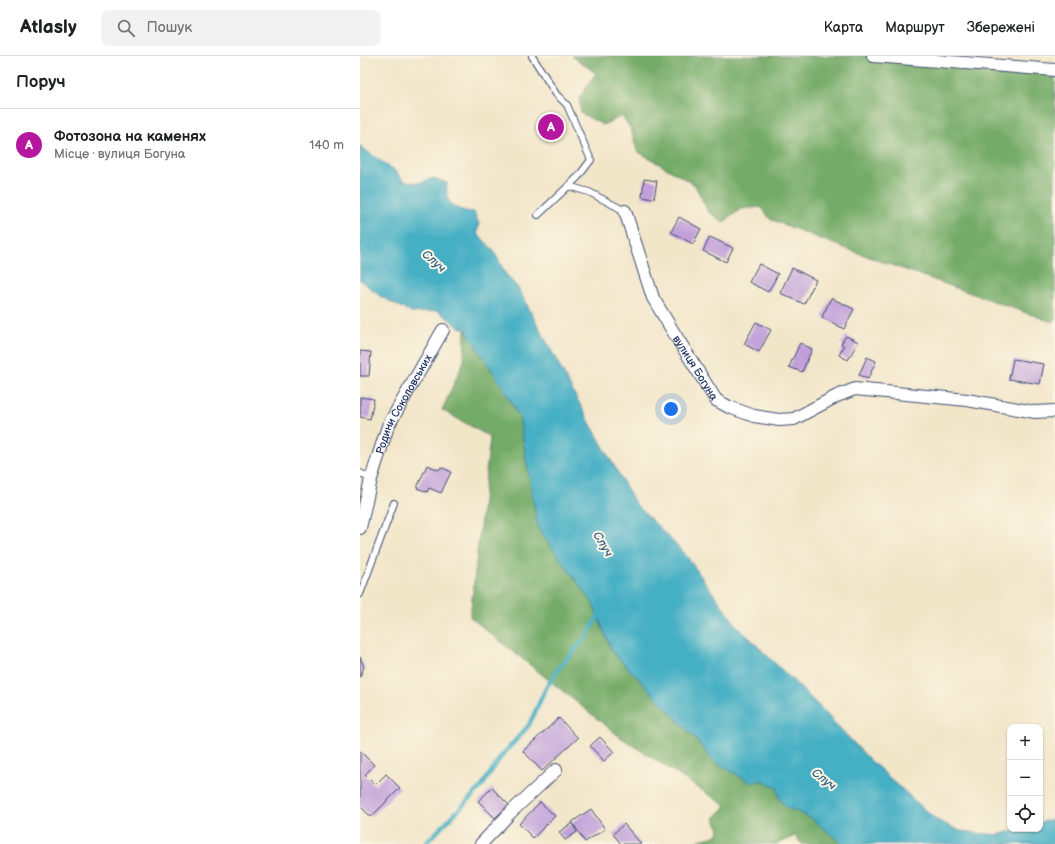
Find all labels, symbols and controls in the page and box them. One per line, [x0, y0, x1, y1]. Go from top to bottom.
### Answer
search box [101, 10, 381, 46]
text: Atlasly [20, 16, 77, 39]
icon: search [115, 17, 137, 39]
text: Пошук [147, 18, 192, 37]
text: Карта [824, 19, 863, 36]
text: Маршрут [885, 19, 945, 36]
text: Збережені [967, 19, 1035, 36]
text: Поруч [16, 72, 66, 92]
pin: A [538, 112, 564, 142]
text: Фотозона на каменях [54, 127, 206, 146]
text: A [25, 137, 33, 153]
text: 140 m [309, 137, 344, 153]
text: Місце · вулиця Богуна [54, 146, 186, 162]
water label: Случ [419, 247, 449, 276]
street label: вулиця Богуна [670, 333, 721, 403]
street label: Родини Соколовських [373, 352, 435, 456]
your location [661, 399, 681, 419]
water label: Случ [589, 529, 616, 560]
map controls [1007, 724, 1043, 832]
button: + [1007, 724, 1043, 760]
button: − [1007, 760, 1043, 796]
water label: Случ [809, 765, 839, 794]
button: locate [1007, 796, 1043, 832]

